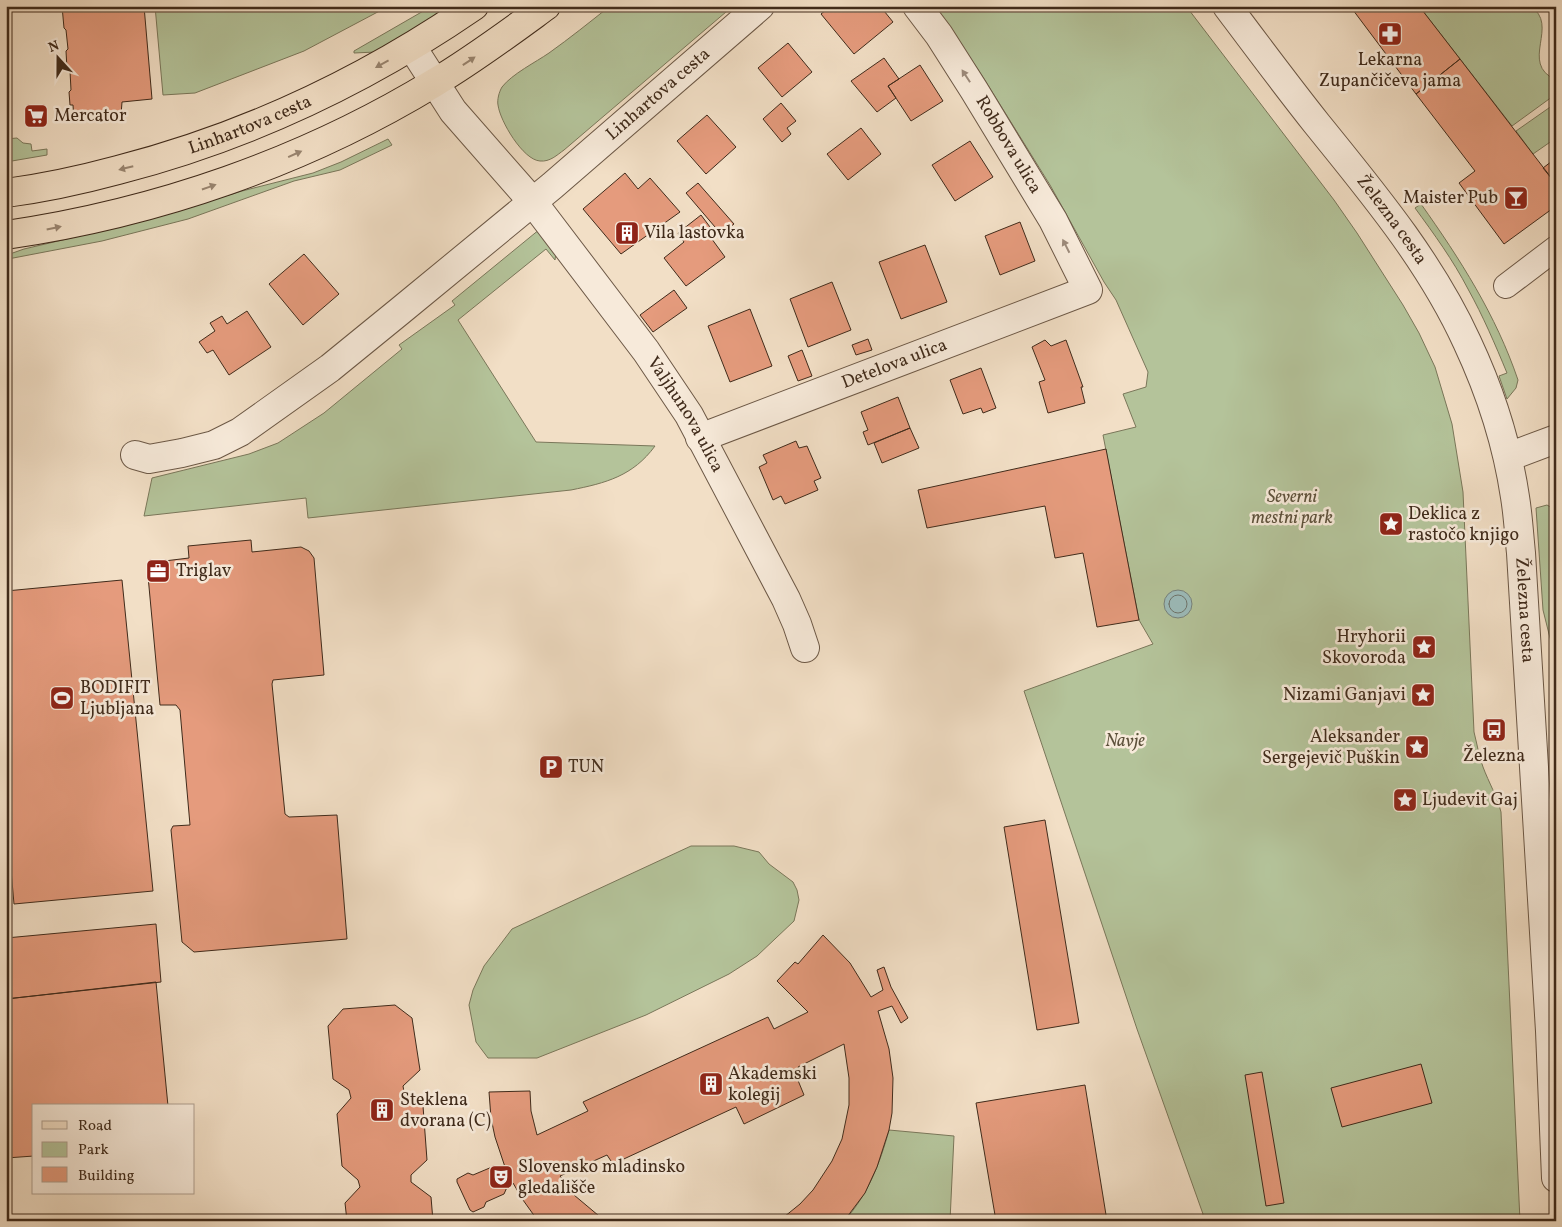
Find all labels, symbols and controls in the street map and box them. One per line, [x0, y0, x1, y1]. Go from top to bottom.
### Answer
pharmacy icon: Lekarna Zupančičeva jama [1377, 21, 1403, 47]
north arrow [32, 32, 82, 82]
text: N [46, 37, 62, 58]
street label: Linhartova cesta [601, 42, 716, 146]
place label: Lekarna Zupančičeva jama [1319, 48, 1461, 94]
one-way arrow [462, 56, 475, 66]
one-way arrow [375, 60, 389, 69]
one-way arrow [961, 70, 971, 83]
street label: Linhartova cesta [185, 89, 316, 161]
street label: Robbova ulica [969, 91, 1047, 199]
supermarket icon: Mercator [23, 103, 49, 129]
place label: Mercator [54, 104, 127, 129]
one-way arrow [288, 150, 302, 158]
one-way arrow [118, 164, 133, 172]
street label: Železna cesta [1350, 170, 1433, 270]
one-way arrow [202, 183, 217, 190]
bar icon: Maister Pub [1503, 185, 1529, 211]
place label: Maister Pub [1403, 186, 1498, 211]
building icon: Vila lastovka [614, 220, 640, 246]
place label: Vila lastovka [644, 221, 745, 246]
one-way arrow [47, 224, 62, 232]
one-way arrow [1062, 239, 1070, 254]
street label: Detelova ulica [838, 332, 951, 395]
street label: Valjhunova ulica [641, 352, 730, 477]
park label: Severni mestni park [1251, 485, 1333, 531]
place label: Deklica z rastočo knjigo [1408, 502, 1519, 548]
place icon: Deklica z rastočo knjigo [1378, 511, 1404, 537]
street label: Železna cesta [1509, 556, 1540, 664]
office icon: Triglav [145, 558, 171, 584]
place label: Triglav [176, 559, 232, 584]
place label: Hryhorii Skovoroda [1322, 625, 1406, 671]
place icon: Hryhorii Skovoroda [1411, 634, 1437, 660]
place label: BODIFIT Ljubljana [80, 676, 154, 722]
place icon: Nizami Ganjavi [1410, 682, 1436, 708]
place label: Nizami Ganjavi [1283, 683, 1406, 708]
sports icon: BODIFIT Ljubljana [49, 685, 75, 711]
bus stop icon: Železna [1481, 717, 1507, 743]
place label: Aleksander Sergejevič Puškin [1262, 725, 1400, 771]
park label: Navje [1105, 729, 1145, 754]
place icon: Aleksander Sergejevič Puškin [1404, 734, 1430, 760]
place label: Železna [1463, 744, 1525, 769]
parking icon: TUN [538, 754, 564, 780]
place label: TUN [568, 755, 604, 780]
place icon: Ljudevit Gaj [1392, 787, 1418, 813]
place label: Ljudevit Gaj [1422, 788, 1518, 813]
place label: Akademski kolegij [728, 1062, 817, 1108]
building icon: Akademski kolegij [698, 1071, 724, 1097]
place label: Steklena dvorana (C) [400, 1088, 491, 1134]
building icon: Steklena dvorana (C) [369, 1097, 395, 1123]
legend [32, 1104, 195, 1194]
text: Road [78, 1116, 112, 1137]
text: Park [78, 1140, 109, 1161]
place label: Slovensko mladinsko gledališče [518, 1155, 685, 1201]
theatre icon: Slovensko mladinsko gledališče [488, 1164, 514, 1190]
text: Building [78, 1166, 135, 1187]

